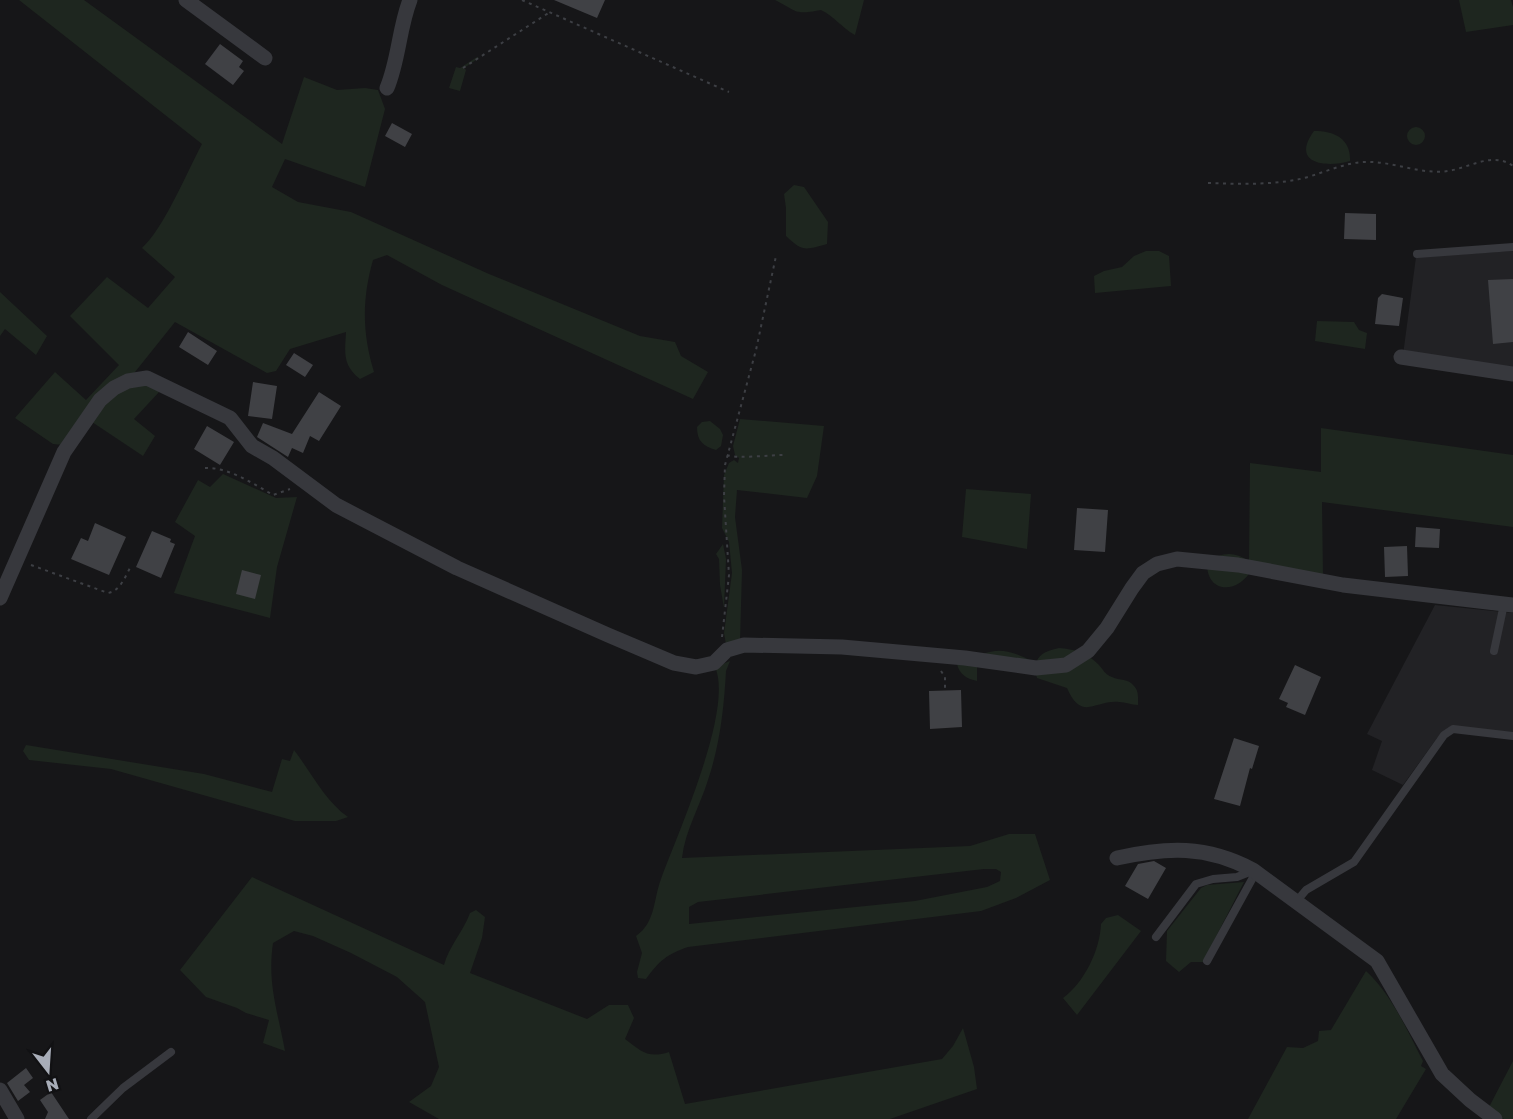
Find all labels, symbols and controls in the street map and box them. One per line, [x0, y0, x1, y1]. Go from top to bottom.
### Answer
north arrow [18, 1041, 78, 1101]
text: N [44, 1074, 61, 1097]

